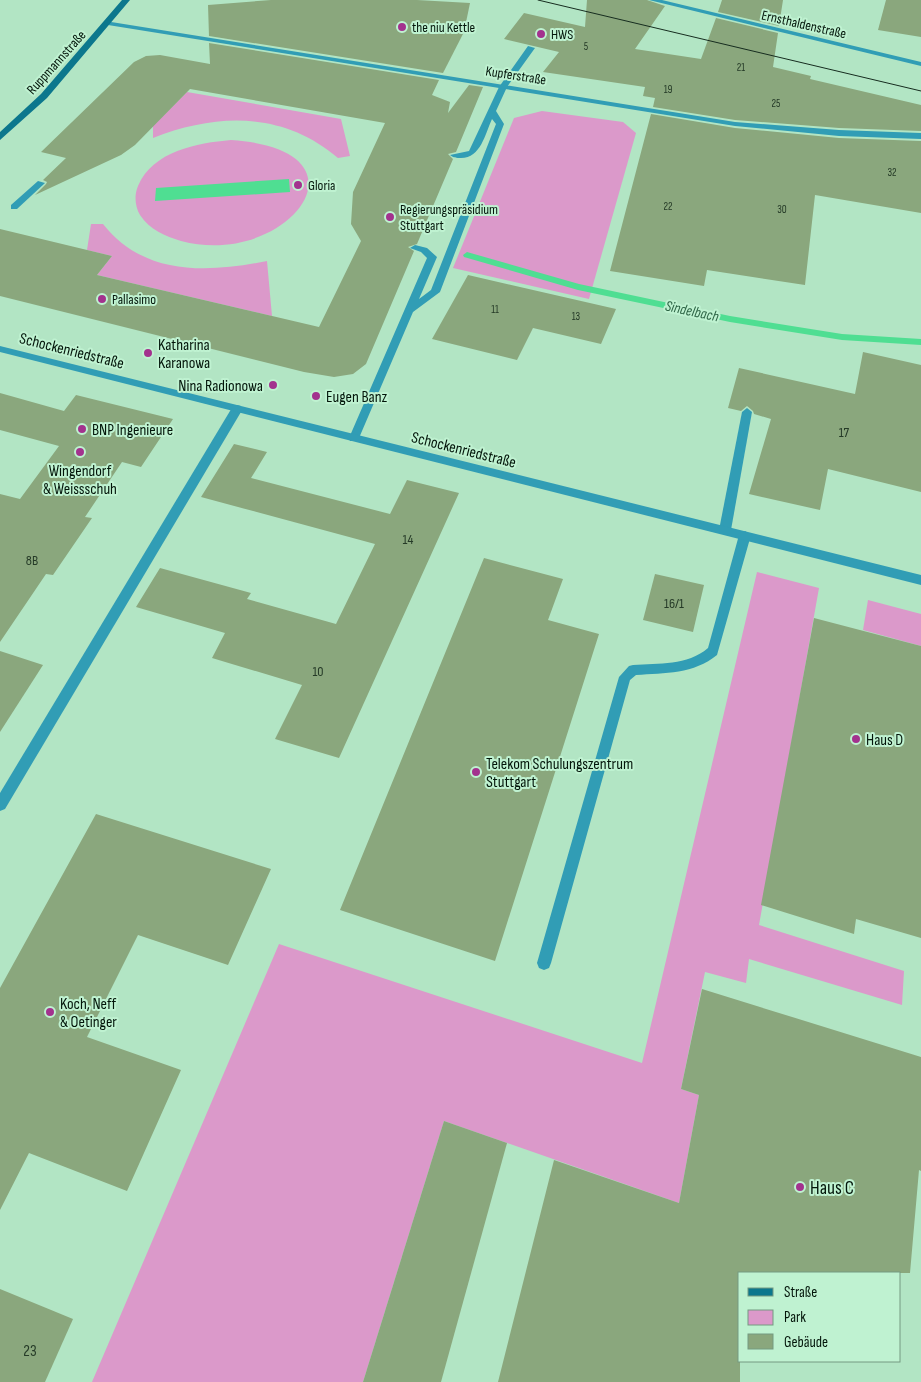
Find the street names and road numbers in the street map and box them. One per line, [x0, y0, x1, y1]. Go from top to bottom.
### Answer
street label: Ernsthaldenstraße [760, 6, 848, 43]
street label: Ruppmannstraße [23, 27, 90, 98]
street label: Kupferstraße [484, 62, 547, 89]
street label: Schockenriedstraße [17, 329, 126, 374]
street label: Schockenriedstraße [409, 428, 518, 473]

